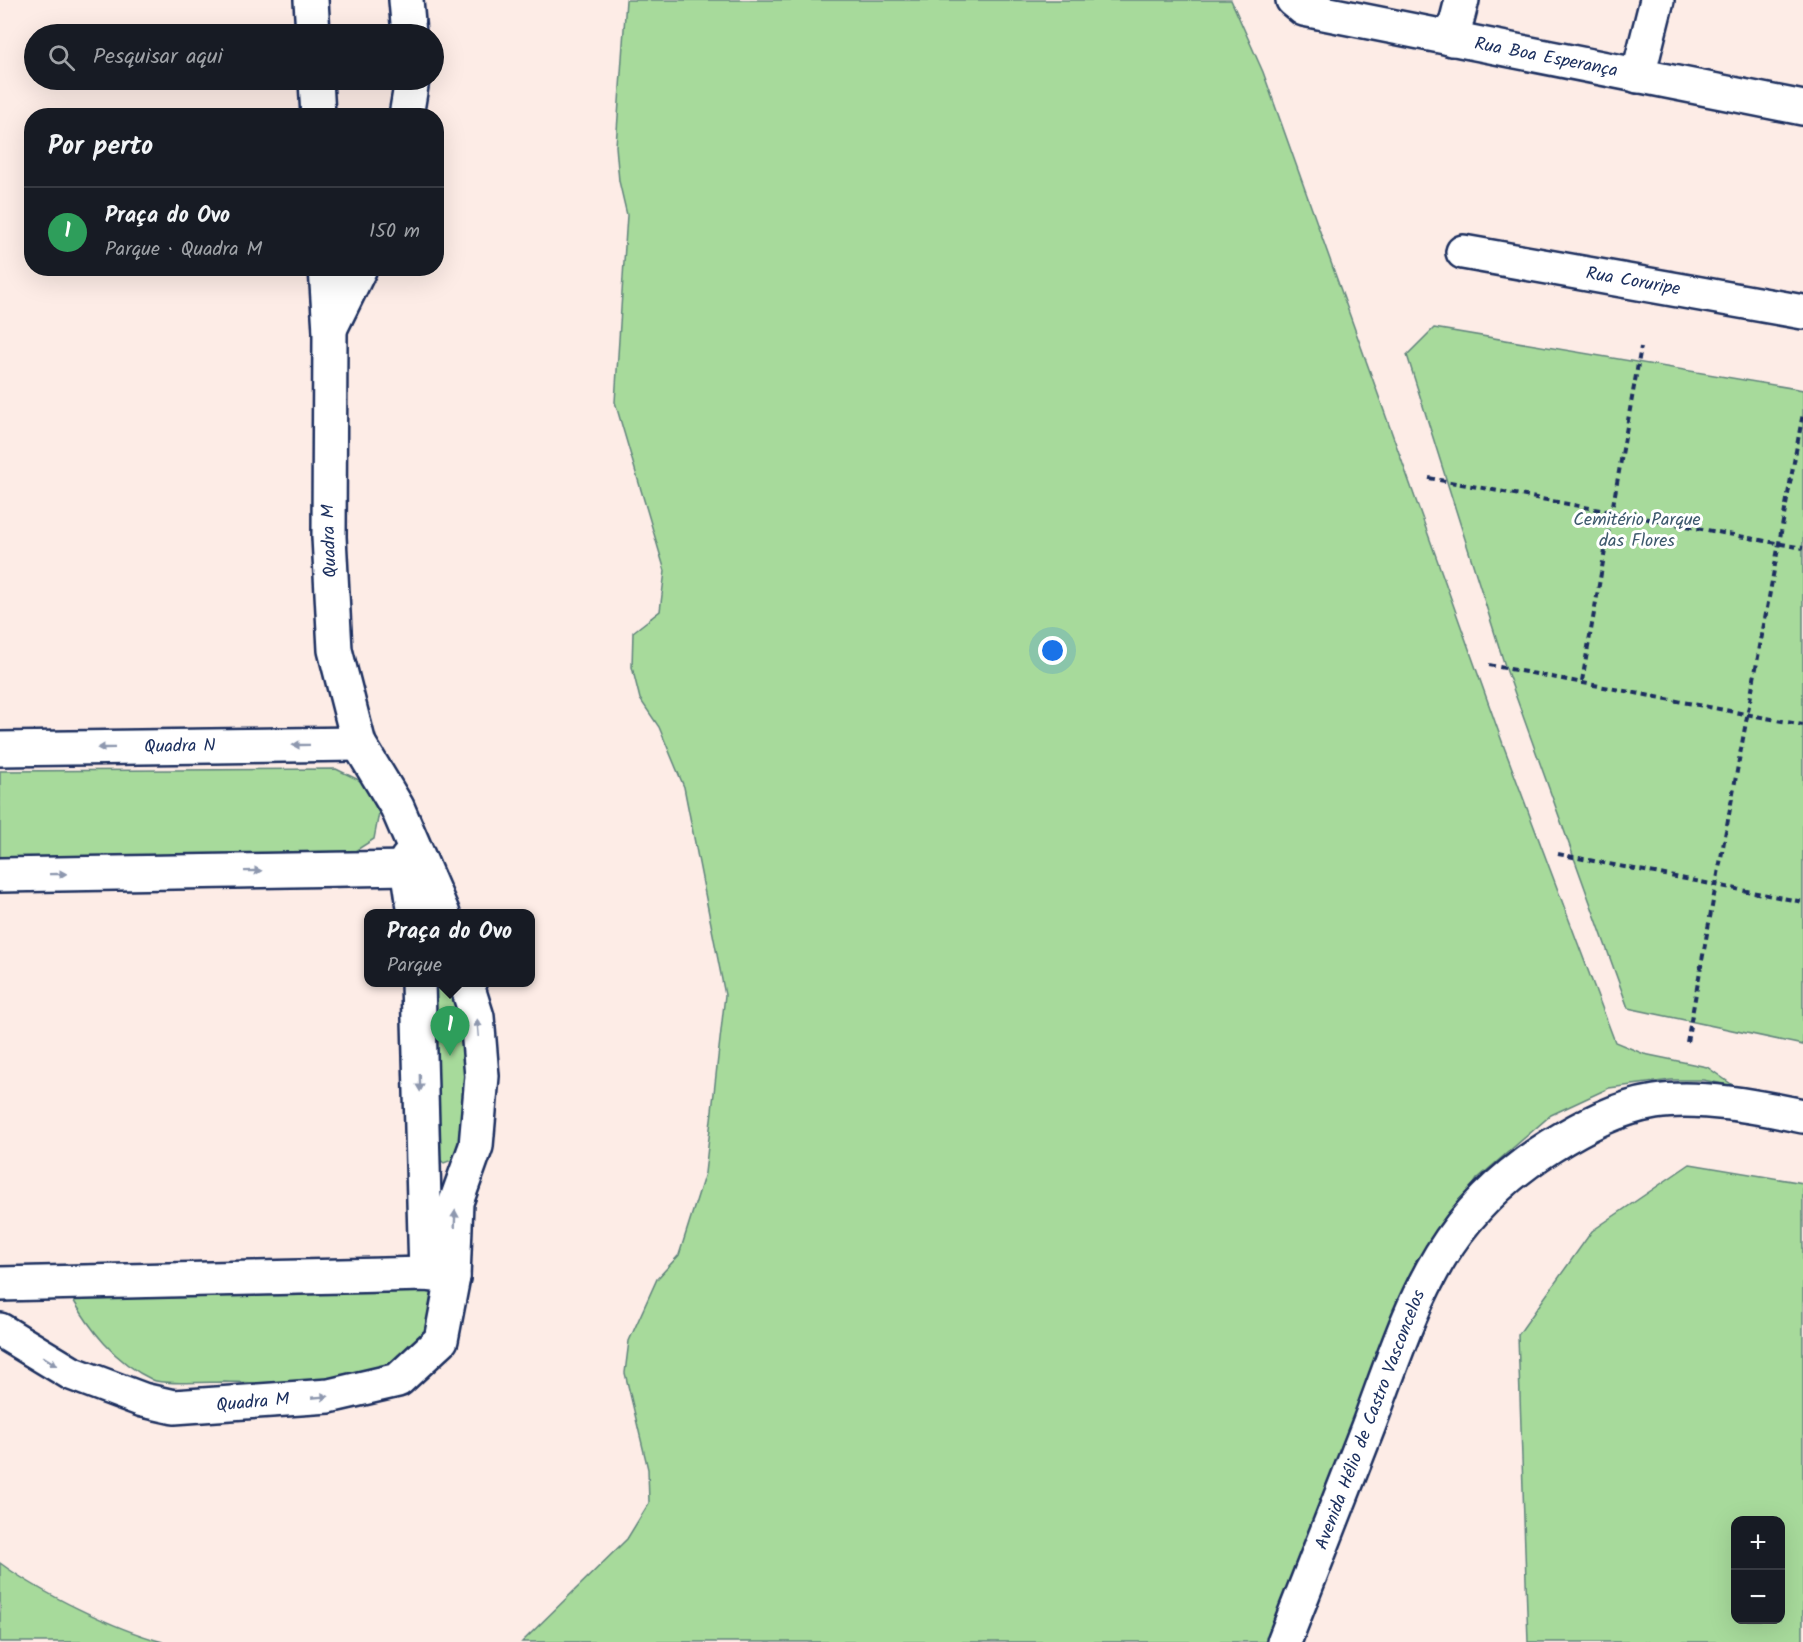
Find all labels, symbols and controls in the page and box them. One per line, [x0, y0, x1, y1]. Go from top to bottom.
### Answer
search box [24, 24, 444, 90]
street label: Rua Boa Esperança [1472, 30, 1620, 86]
text: Pesquisar aqui [93, 40, 223, 75]
icon: search [45, 41, 78, 74]
text: Por perto [48, 126, 153, 168]
text: Praça do Ovo [105, 199, 230, 234]
text: 1 [64, 216, 71, 248]
text: 150 m [369, 216, 420, 248]
text: Parque · Quadra M [105, 234, 262, 266]
street label: Rua Coruripe [1584, 259, 1682, 305]
street label: Quadra M [314, 503, 346, 578]
park label: Cemitério Parque das Flores [1573, 506, 1701, 556]
your location [1038, 636, 1067, 665]
street label: Quadra N [144, 732, 216, 762]
one-way arrow [291, 740, 310, 750]
one-way arrow [96, 743, 115, 753]
one-way arrow [244, 866, 263, 876]
one-way arrow [49, 869, 68, 879]
popup [364, 909, 535, 987]
text: Praça do Ovo [387, 915, 512, 950]
text: Parque [387, 950, 442, 982]
pin: 1 [430, 1006, 470, 1056]
one-way arrow [473, 1018, 483, 1037]
one-way arrow [416, 1073, 425, 1092]
one-way arrow [450, 1209, 460, 1228]
street label: Avenida Hélio de Castro Vasconcelos [1308, 1285, 1434, 1554]
one-way arrow [42, 1355, 58, 1366]
street label: Quadra M [215, 1385, 292, 1421]
one-way arrow [310, 1392, 329, 1402]
map controls [1731, 1516, 1785, 1624]
button: + [1731, 1516, 1785, 1570]
button: − [1731, 1570, 1785, 1624]

